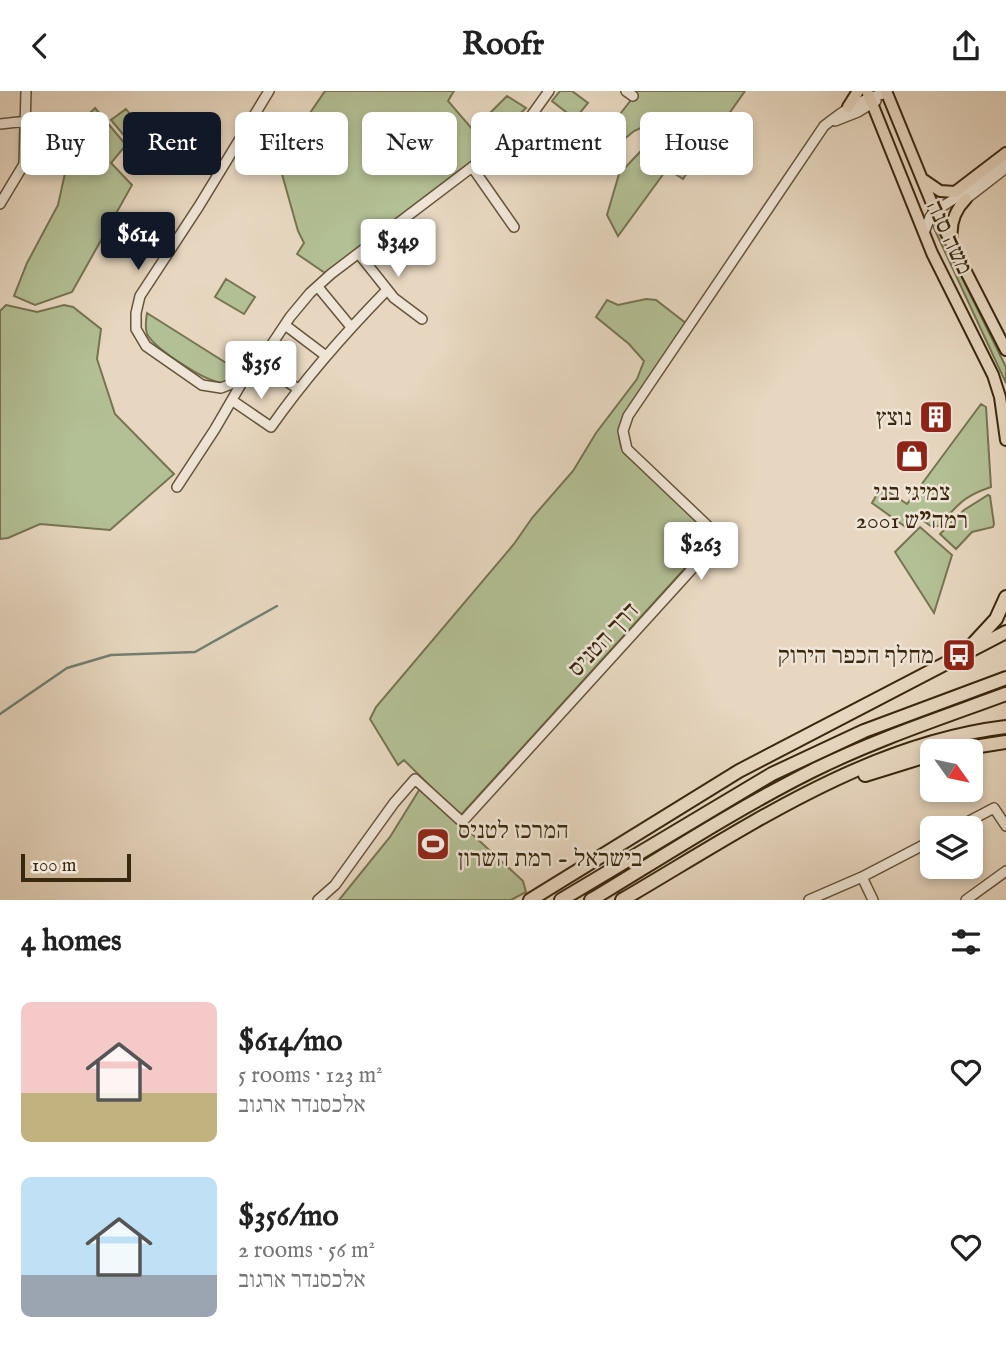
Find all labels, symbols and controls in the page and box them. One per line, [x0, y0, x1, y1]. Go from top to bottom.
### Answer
text: Roofr [462, 25, 544, 66]
icon: back [21, 27, 59, 65]
icon: share [947, 27, 985, 65]
chip: Buy [21, 112, 109, 175]
chip: Rent [123, 112, 221, 175]
chip: Filters [235, 112, 348, 175]
chip: New [362, 112, 457, 175]
chip: Apartment [471, 112, 626, 175]
chip: House [640, 112, 753, 175]
street label: משה סנה [918, 196, 979, 280]
pin: $614 [97, 213, 179, 272]
pin: $349 [357, 219, 439, 279]
text: $614 [117, 220, 159, 249]
text: $349 [377, 227, 419, 256]
pin: $356 [220, 341, 302, 401]
text: $356 [241, 349, 281, 378]
building icon: נוצץ [917, 398, 955, 436]
place label: נוצץ [876, 403, 912, 434]
shop icon: צמיגי בני 2001 רמה"ש [893, 437, 931, 475]
place label: צמיגי בני 2001 רמה"ש [856, 478, 968, 537]
pin: $263 [660, 523, 742, 582]
text: $263 [680, 530, 722, 559]
street label: דרך הטניס [562, 596, 647, 684]
bus stop icon: מחלף הכפר הירוק [940, 636, 978, 674]
place label: מחלף הכפר הירוק [778, 641, 934, 672]
north arrow [920, 739, 984, 801]
map controls [920, 739, 983, 879]
place label: המרכז לטניס בישראל - רמת השרון [458, 816, 642, 875]
button: layers [920, 816, 983, 879]
sports icon: המרכז לטניס בישראל - רמת השרון [414, 825, 452, 863]
scale bar [21, 851, 131, 883]
text: 100 m [32, 854, 76, 878]
text: 4 homes [21, 923, 122, 961]
icon: filters [947, 923, 985, 961]
text: $614/mo [238, 1023, 342, 1061]
icon: home [77, 1030, 161, 1114]
icon: heart [947, 1053, 985, 1091]
text: 5 rooms · 123 m² [238, 1061, 383, 1090]
text: אלכסנדר ארגוב [238, 1091, 366, 1120]
text: $356/mo [238, 1198, 339, 1236]
icon: home [77, 1205, 161, 1289]
icon: heart [947, 1228, 985, 1266]
text: 2 rooms · 56 m² [238, 1236, 375, 1265]
text: אלכסנדר ארגוב [238, 1266, 366, 1295]

